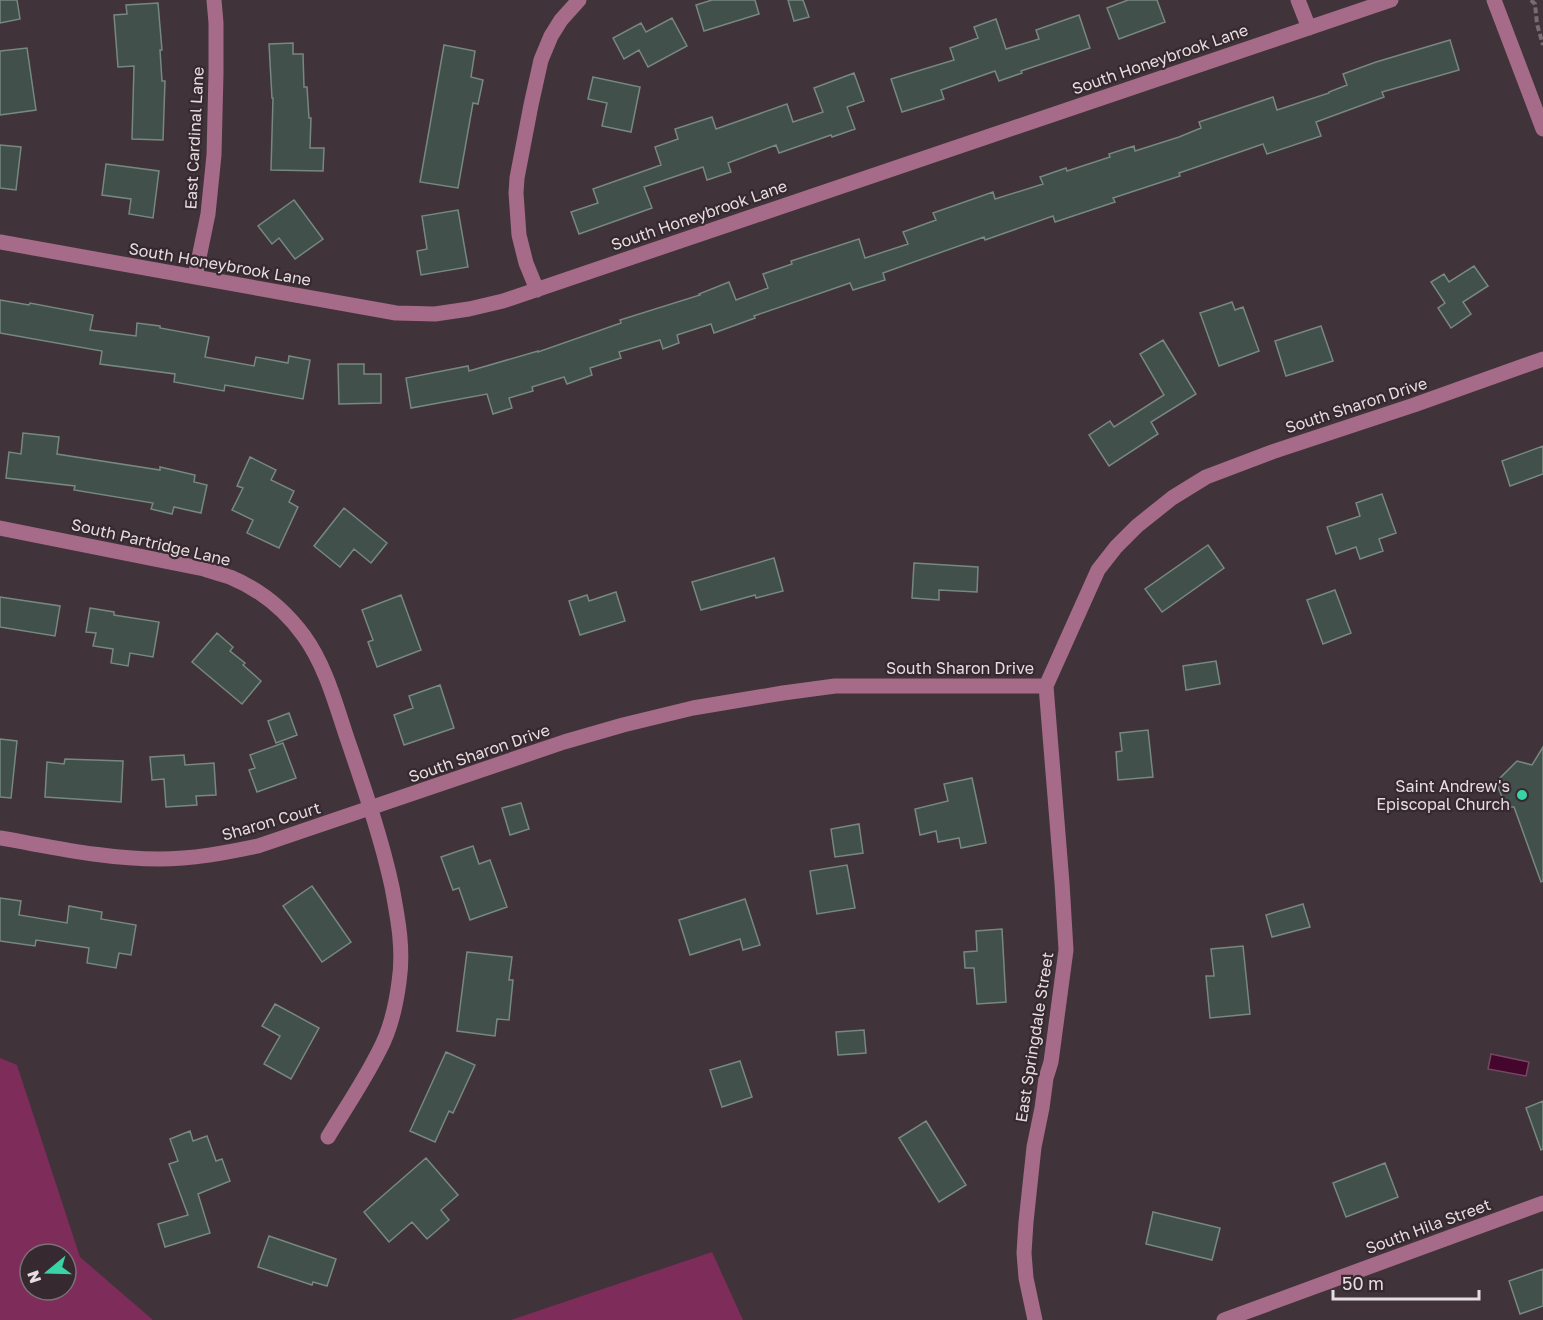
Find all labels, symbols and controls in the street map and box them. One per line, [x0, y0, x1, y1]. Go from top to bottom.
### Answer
street label: South Honeybrook Lane [1069, 19, 1251, 99]
street label: East Cardinal Lane [180, 66, 208, 210]
street label: South Honeybrook Lane [608, 175, 790, 255]
street label: South Honeybrook Lane [127, 238, 313, 290]
street label: South Sharon Drive [1283, 373, 1429, 437]
street label: South Partridge Lane [69, 514, 233, 570]
street label: South Sharon Drive [886, 658, 1034, 678]
street label: South Sharon Drive [406, 719, 552, 787]
place label: Saint Andrew's Episcopal Church [1376, 776, 1510, 814]
marker: Saint Andrew's Episcopal Church [1515, 788, 1529, 802]
street label: Sharon Court [219, 797, 323, 845]
street label: East Springdale Street [1011, 950, 1057, 1124]
street label: South Hila Street [1363, 1194, 1493, 1258]
north arrow [18, 1242, 78, 1302]
scale bar [1333, 1263, 1478, 1301]
text: N [22, 1268, 45, 1286]
text: 50 m [1342, 1272, 1384, 1294]

